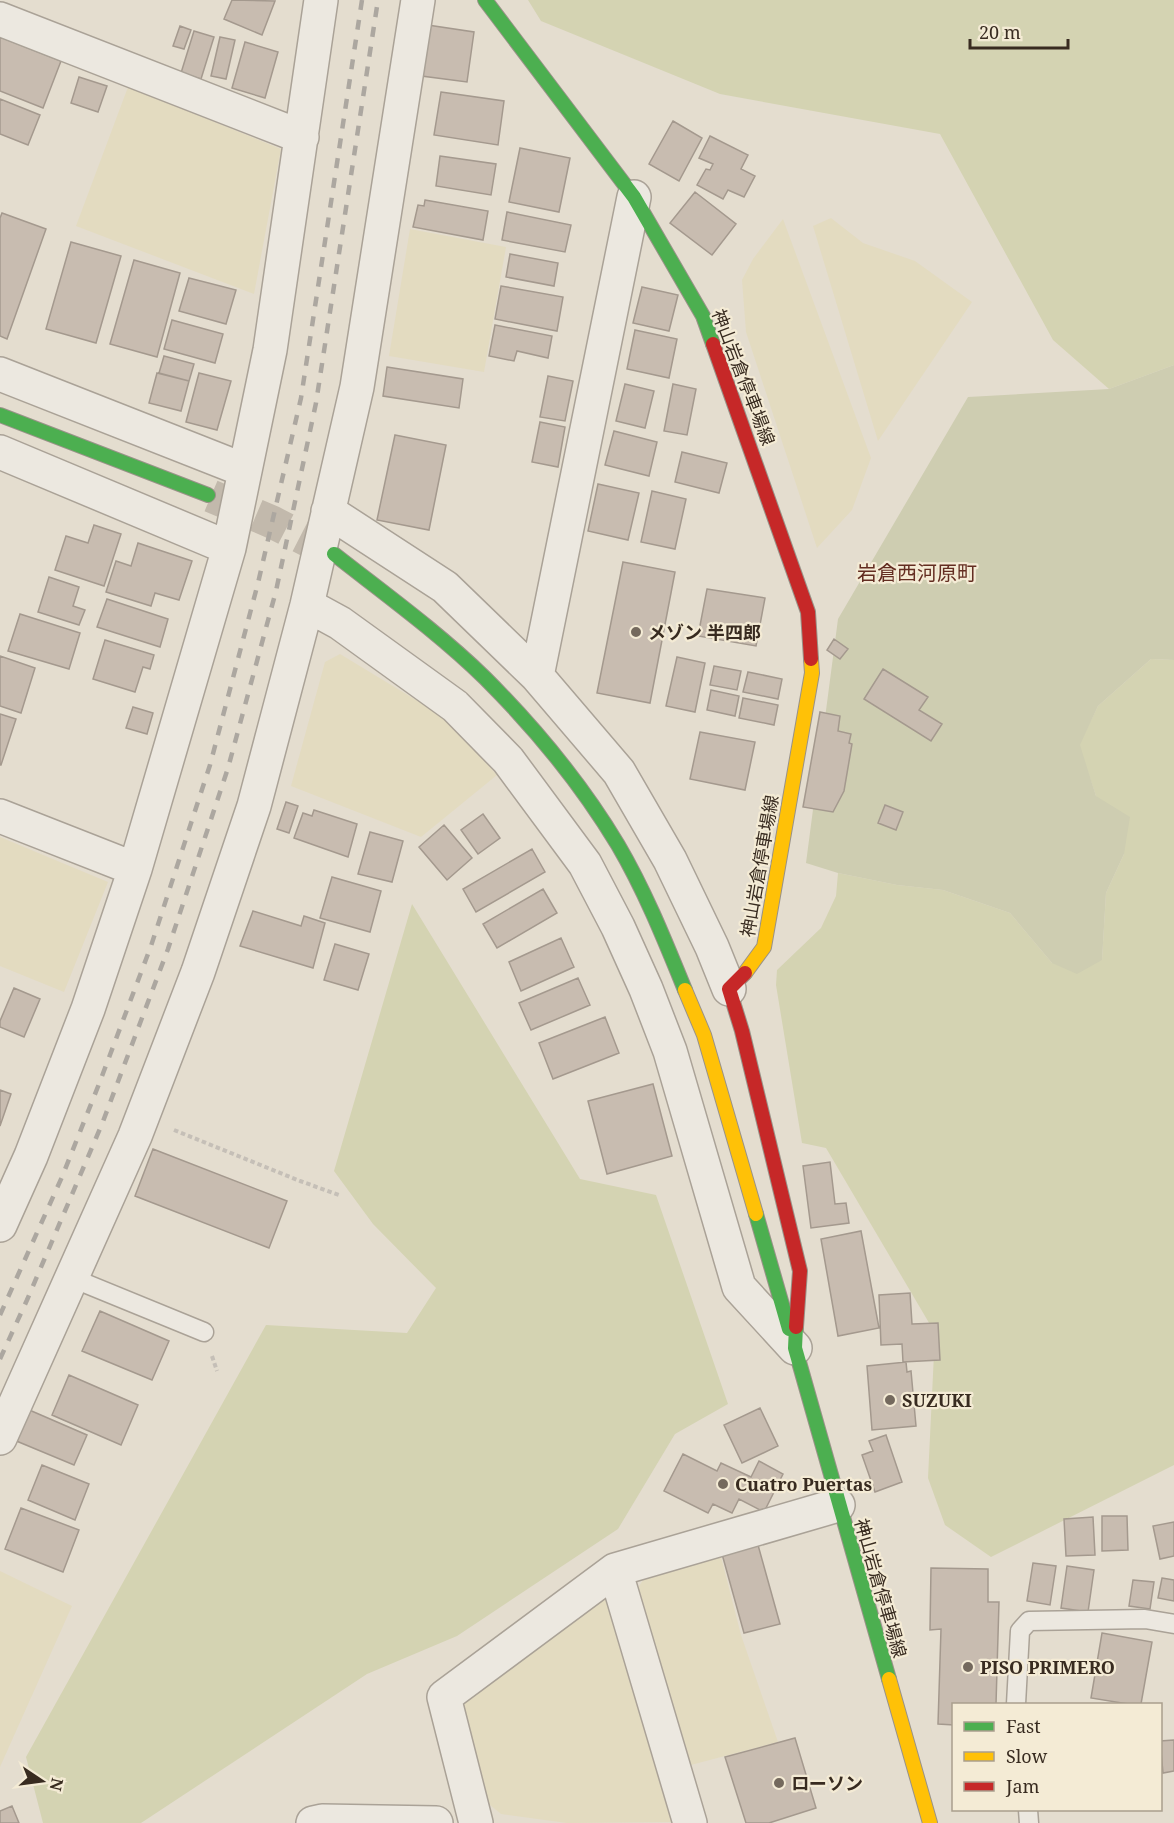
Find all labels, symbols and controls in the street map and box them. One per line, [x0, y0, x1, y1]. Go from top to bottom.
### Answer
scale bar [970, 12, 1068, 50]
text: 20 m [979, 20, 1021, 44]
street label: 神山岩倉停車場線 [707, 305, 781, 449]
district label: 岩倉西河原町 [857, 559, 977, 586]
place label: メゾン 半四郎 [648, 620, 761, 644]
marker: メゾン 半四郎 [629, 625, 643, 639]
street label: 神山岩倉停車場線 [735, 793, 783, 939]
place label: SUZUKI [902, 1388, 972, 1412]
marker: SUZUKI [883, 1393, 897, 1407]
place label: Cuatro Puertas [735, 1472, 873, 1496]
marker: Cuatro Puertas [716, 1477, 730, 1491]
street label: 神山岩倉停車場線 [850, 1515, 912, 1661]
place label: PISO PRIMERO [980, 1655, 1115, 1679]
marker: PISO PRIMERO [961, 1660, 975, 1674]
legend [952, 1703, 1162, 1811]
text: Fast [1006, 1714, 1041, 1738]
text: Slow [1006, 1744, 1048, 1768]
north arrow [12, 1751, 72, 1811]
place label: ローソン [791, 1771, 863, 1795]
text: Jam [1005, 1774, 1040, 1798]
text: N [44, 1776, 69, 1793]
marker: ローソン [772, 1776, 786, 1790]

